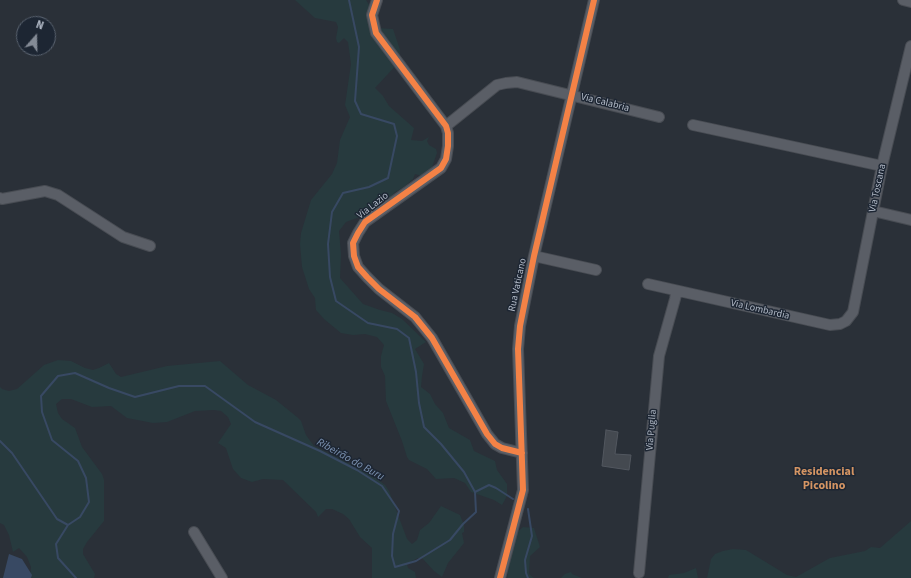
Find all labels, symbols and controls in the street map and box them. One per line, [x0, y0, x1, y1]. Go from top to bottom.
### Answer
north arrow [16, 16, 56, 56]
text: N [34, 17, 46, 33]
street label: Via Calabria [580, 91, 630, 115]
street label: Via Toscana [867, 163, 889, 213]
street label: Via Lazio [355, 190, 391, 222]
street label: Rua Vaticano [506, 257, 530, 313]
street label: Via Lombardia [729, 297, 791, 323]
street label: Via Puglia [644, 409, 660, 451]
water label: Ribeirão do Buru [314, 436, 386, 484]
district label: Residencial Picolino [794, 465, 854, 493]

